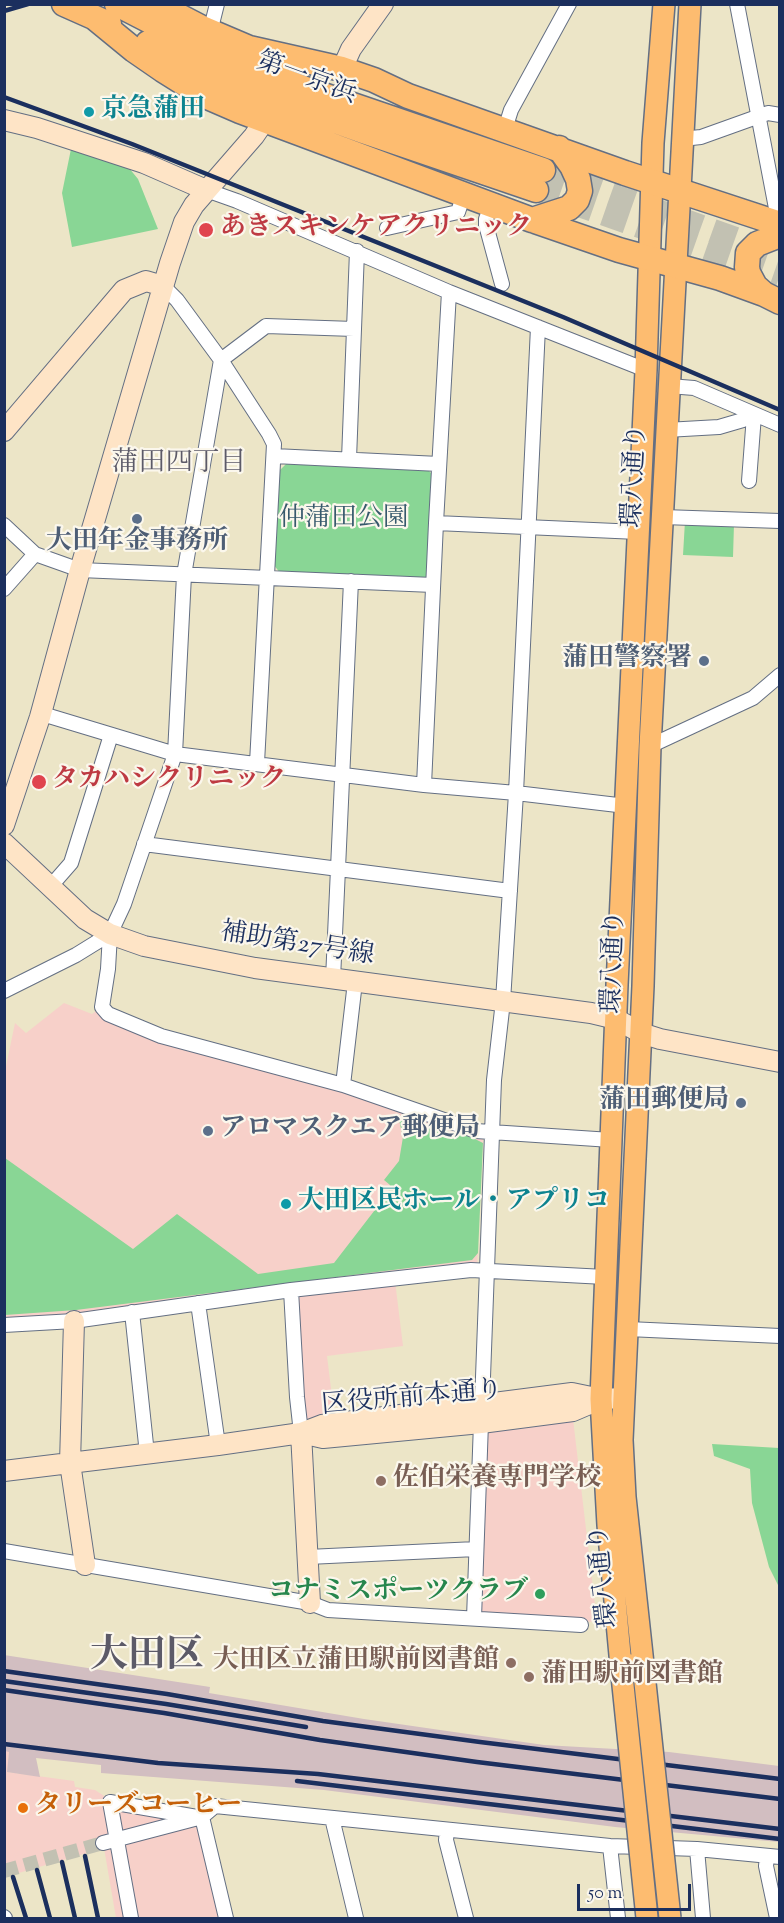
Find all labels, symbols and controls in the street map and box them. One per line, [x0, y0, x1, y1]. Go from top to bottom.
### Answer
street label: 第一京浜 [252, 48, 360, 112]
place label: 京急蒲田 [101, 96, 205, 128]
marker: 京急蒲田 [82, 105, 96, 119]
place label: あきスキンケアクリニック [220, 214, 532, 246]
marker: あきスキンケアクリニック [197, 221, 215, 239]
street label: 環八通り [619, 423, 655, 529]
district label: 蒲田四丁目 [112, 449, 246, 481]
park label: 仲蒲田公園 [279, 505, 409, 537]
marker: 大田年金事務所 [130, 512, 144, 526]
place label: 大田年金事務所 [46, 528, 228, 560]
place label: 蒲田警察署 [562, 645, 692, 677]
marker: 蒲田警察署 [697, 654, 711, 668]
place label: タカハシクリニック [52, 766, 286, 798]
marker: タカハシクリニック [30, 773, 48, 791]
street label: 環八通り [599, 909, 633, 1015]
street label: 補助第27号線 [218, 918, 376, 974]
place label: 蒲田郵便局 [599, 1087, 729, 1119]
marker: 蒲田郵便局 [734, 1096, 748, 1110]
place label: アロマスクエア郵便局 [220, 1115, 480, 1147]
marker: アロマスクエア郵便局 [201, 1124, 215, 1138]
place label: 大田区民ホール・アプリコ [298, 1188, 610, 1220]
marker: 大田区民ホール・アプリコ [279, 1197, 293, 1211]
street label: 区役所前本通り [320, 1377, 504, 1423]
place label: 佐伯栄養専門学校 [393, 1465, 601, 1497]
marker: 佐伯栄養専門学校 [374, 1474, 388, 1488]
street label: 環八通り [585, 1523, 627, 1629]
place label: コナミスポーツクラブ [268, 1578, 528, 1610]
marker: コナミスポーツクラブ [533, 1587, 547, 1601]
district label: 大田区 [90, 1637, 204, 1683]
place label: 大田区立蒲田駅前図書館 [213, 1647, 499, 1679]
marker: 大田区立蒲田駅前図書館 [504, 1656, 518, 1670]
place label: 蒲田駅前図書館 [541, 1661, 723, 1693]
marker: 蒲田駅前図書館 [522, 1670, 536, 1684]
place label: タリーズコーヒー [35, 1792, 242, 1824]
marker: タリーズコーヒー [16, 1801, 30, 1815]
scale bar [580, 1872, 694, 1910]
text: 50 m [588, 1881, 622, 1907]

